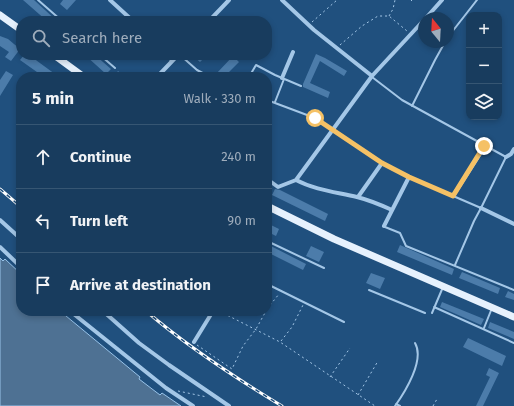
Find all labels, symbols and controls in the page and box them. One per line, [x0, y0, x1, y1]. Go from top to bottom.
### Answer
north arrow [418, 12, 454, 48]
map controls [466, 12, 502, 120]
button: + [466, 12, 502, 48]
search box [16, 16, 272, 60]
icon: search [30, 27, 52, 49]
text: Search here [62, 29, 142, 47]
button: − [466, 48, 502, 84]
button: layers [466, 84, 502, 120]
text: 5 min [32, 88, 74, 109]
text: Walk · 330 m [183, 91, 256, 106]
route start [306, 109, 324, 127]
route end [475, 137, 493, 155]
icon: ahead [32, 146, 54, 168]
text: Continue [70, 148, 131, 166]
text: 240 m [221, 149, 256, 164]
icon: left [32, 210, 54, 232]
text: Turn left [70, 212, 128, 230]
text: 90 m [227, 213, 256, 228]
icon: arrive [32, 274, 54, 296]
text: Arrive at destination [70, 276, 211, 294]

